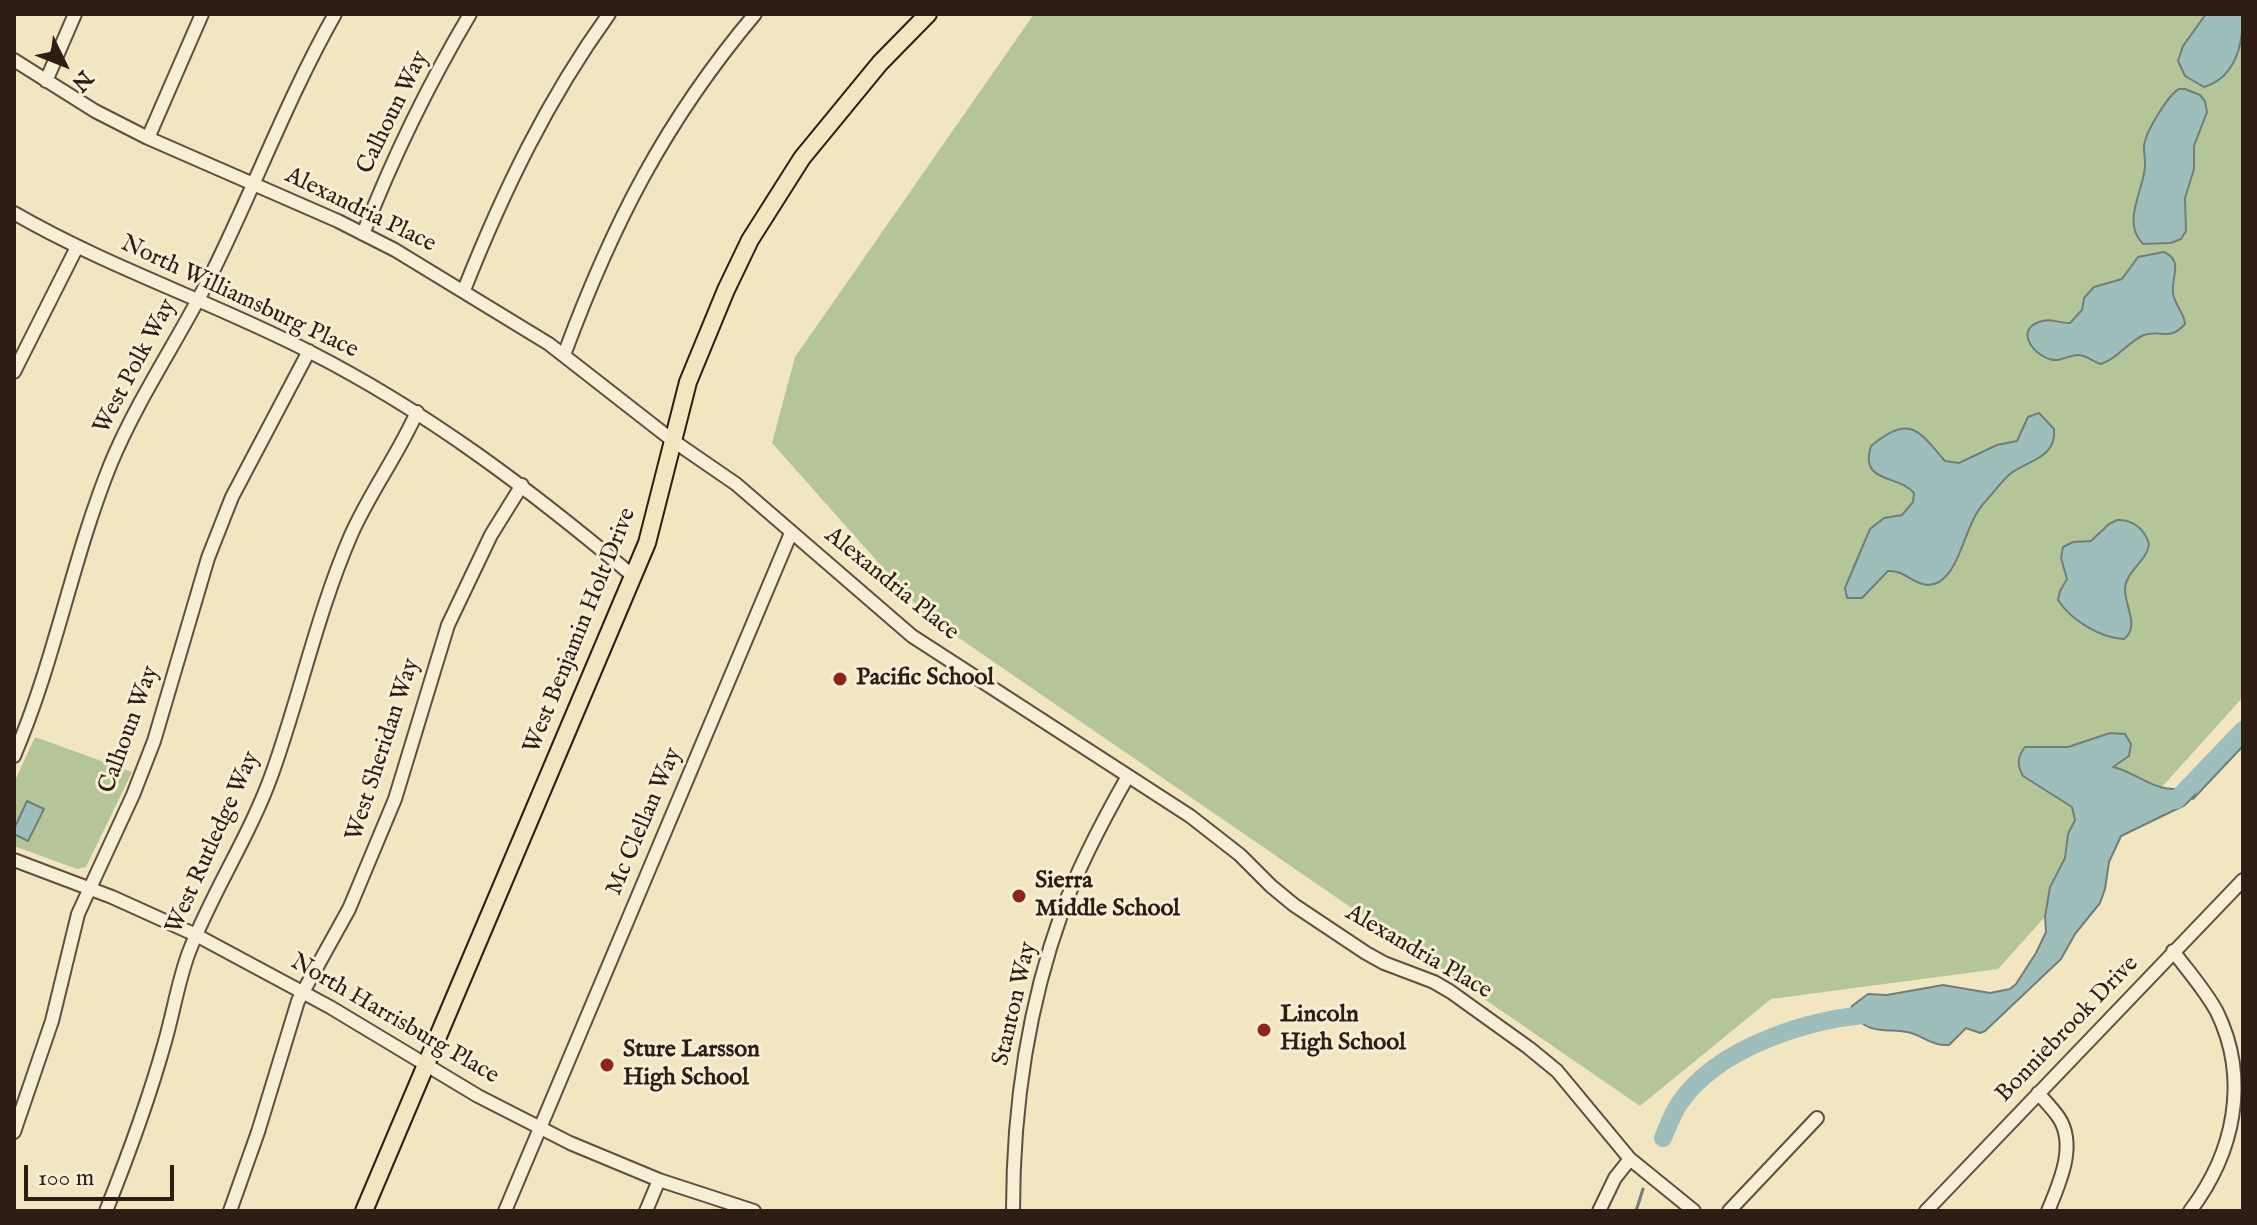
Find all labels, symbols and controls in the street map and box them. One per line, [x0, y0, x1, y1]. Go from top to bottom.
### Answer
north arrow [24, 24, 104, 104]
street label: Calhoun Way [352, 47, 436, 179]
text: N [65, 64, 98, 97]
street label: Alexandria Place [280, 162, 440, 260]
street label: North Williamsburg Place [116, 230, 362, 366]
street label: West Polk Way [88, 295, 184, 439]
street label: West Benjamin Holt Drive [519, 504, 643, 758]
street label: Alexandria Place [818, 522, 964, 648]
street label: West Sheridan Way [341, 655, 427, 845]
street label: Calhoun Way [94, 662, 166, 798]
place label: Pacific School [856, 665, 994, 693]
marker: Pacific School [831, 670, 849, 688]
street label: Mc Clellan Way [601, 744, 689, 900]
street label: West Rutledge Way [161, 747, 267, 939]
place label: Sierra Middle School [1035, 868, 1180, 924]
marker: Sierra Middle School [1010, 887, 1028, 905]
street label: Alexandria Place [1340, 899, 1496, 1007]
street label: Stanton Way [988, 939, 1044, 1069]
street label: North Harrisburg Place [285, 949, 503, 1091]
street label: Bonniebrook Drive [1991, 951, 2145, 1109]
place label: Lincoln High School [1280, 1002, 1406, 1058]
marker: Lincoln High School [1255, 1021, 1273, 1039]
place label: Sture Larsson High School [623, 1037, 760, 1093]
marker: Sture Larsson High School [598, 1056, 616, 1074]
scale bar [28, 1149, 178, 1199]
text: 100 m [38, 1163, 94, 1194]

